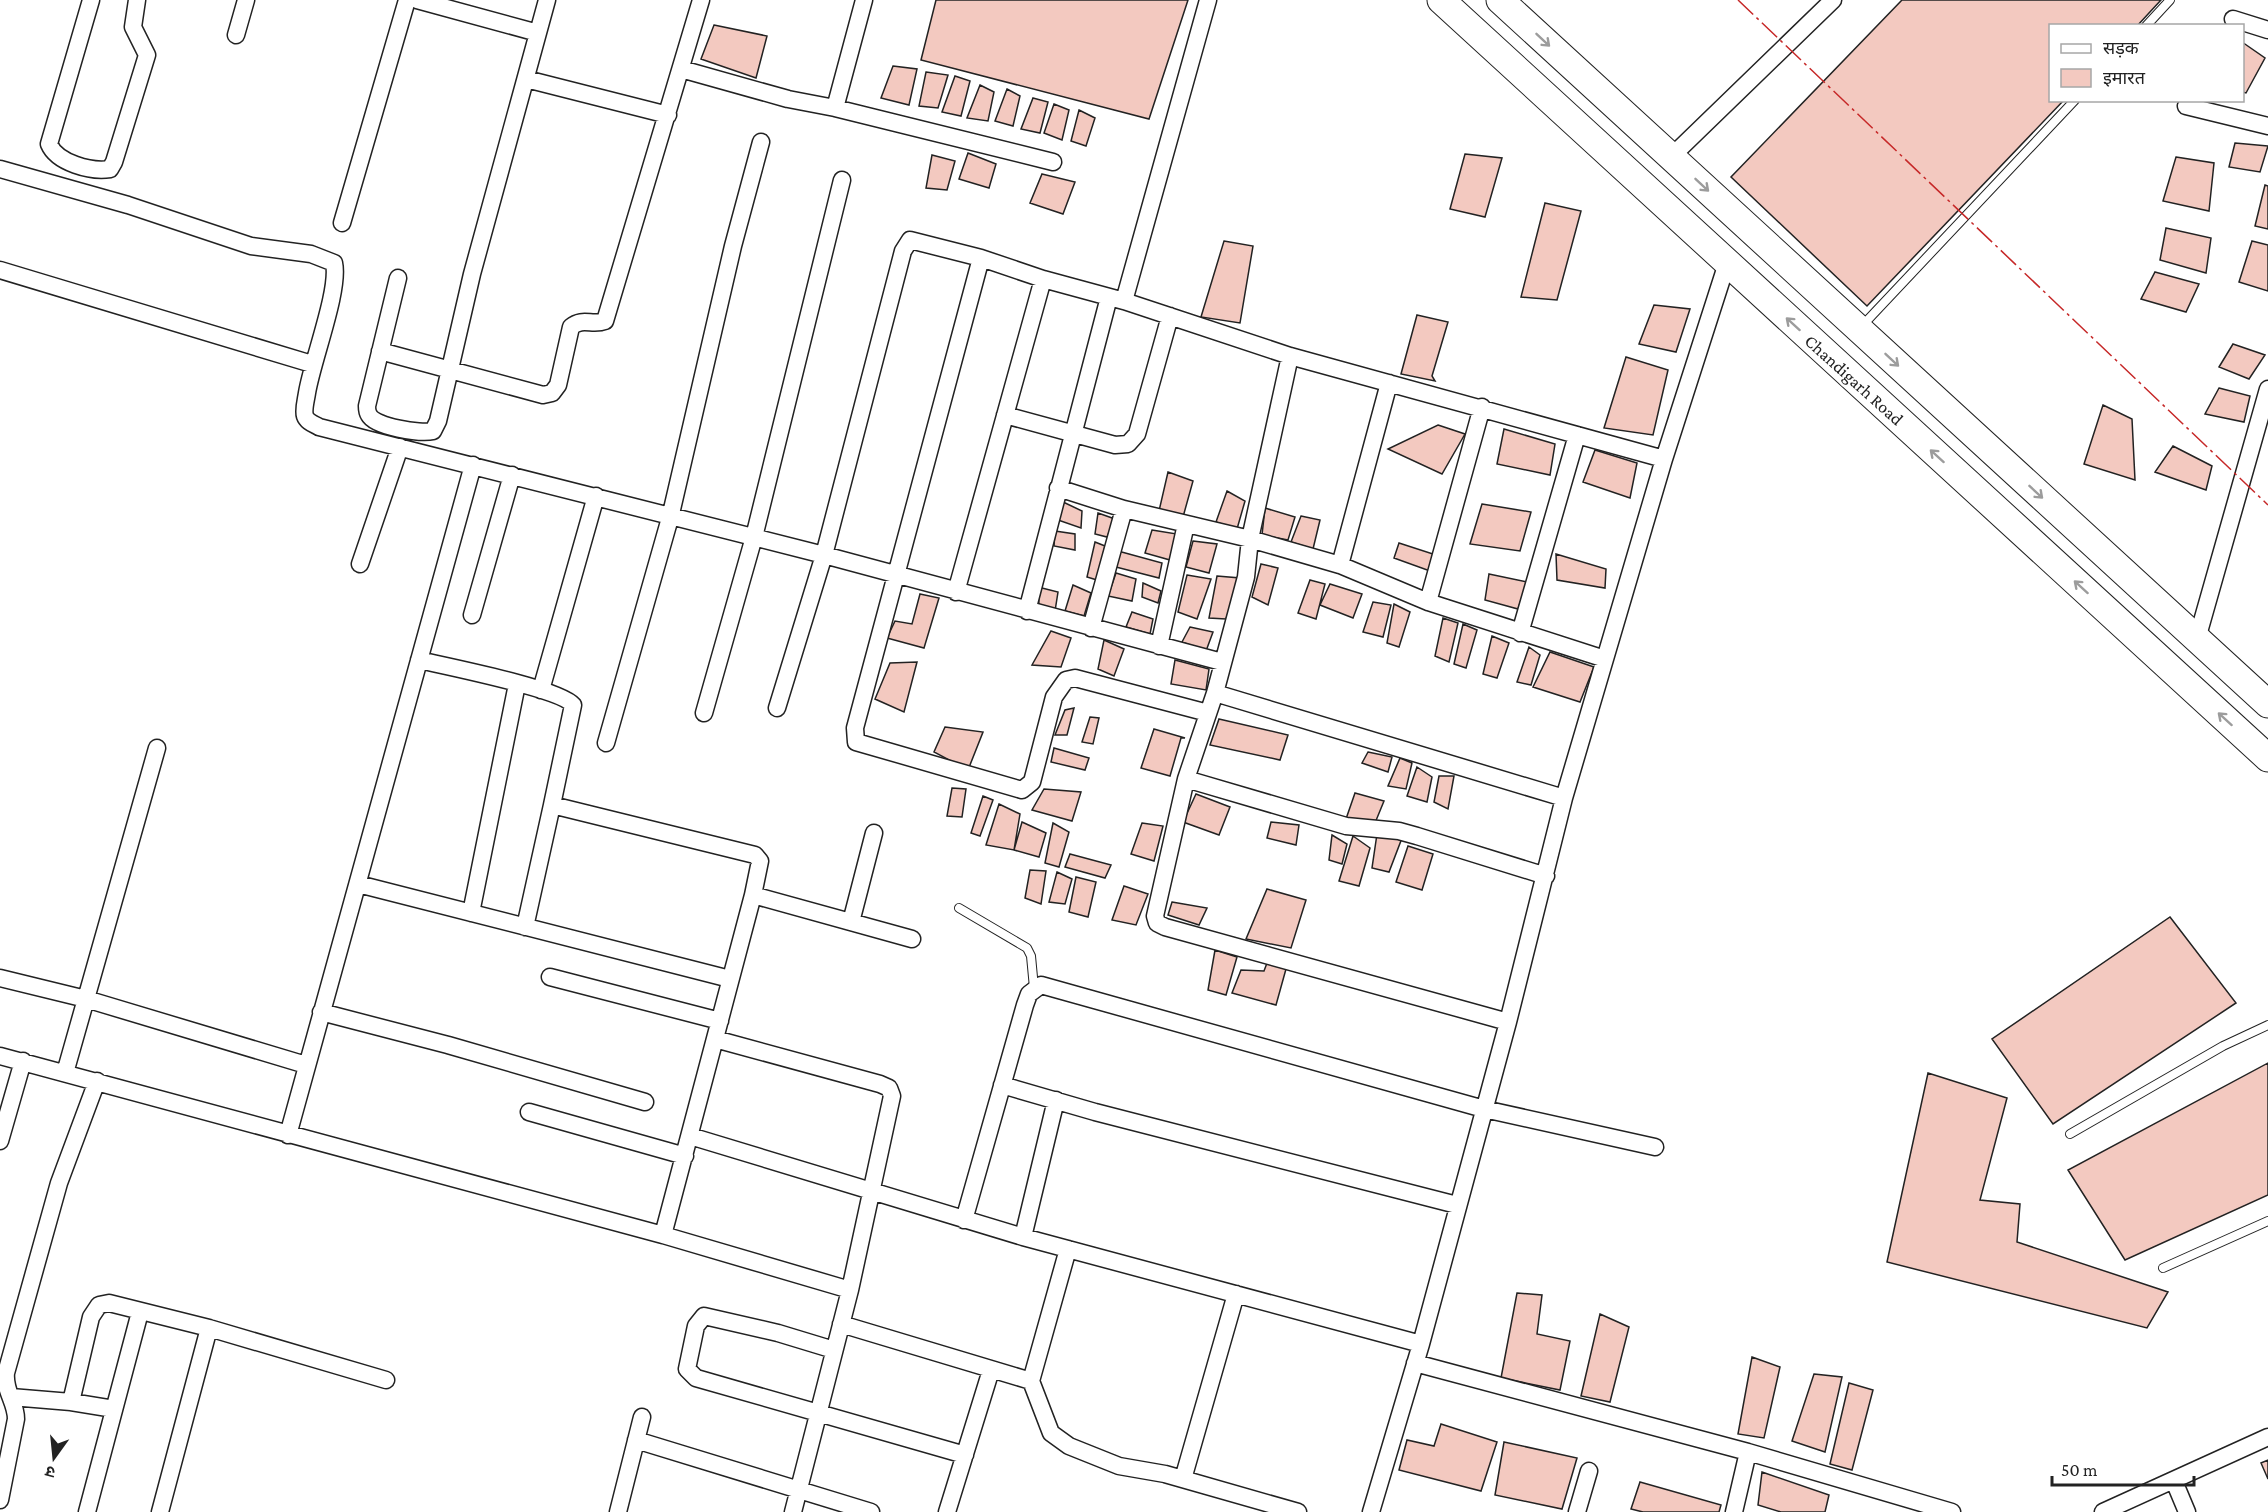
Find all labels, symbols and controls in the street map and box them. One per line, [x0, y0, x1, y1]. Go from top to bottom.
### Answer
legend [2049, 24, 2244, 102]
one-way arrow [1535, 33, 1550, 47]
text: सड़क [2103, 38, 2140, 58]
text: इमारत [2103, 68, 2146, 88]
one-way arrow [1694, 178, 1709, 192]
one-way arrow [1786, 317, 1801, 331]
street label: Chandigarh Road [1801, 331, 1908, 430]
one-way arrow [1884, 353, 1899, 367]
one-way arrow [1930, 449, 1945, 463]
one-way arrow [2028, 484, 2043, 498]
one-way arrow [2074, 580, 2089, 594]
one-way arrow [2218, 712, 2233, 726]
north arrow [24, 1428, 84, 1488]
scale bar [2052, 1449, 2194, 1487]
text: 50 m [2061, 1460, 2098, 1480]
text: उ [43, 1462, 57, 1481]

